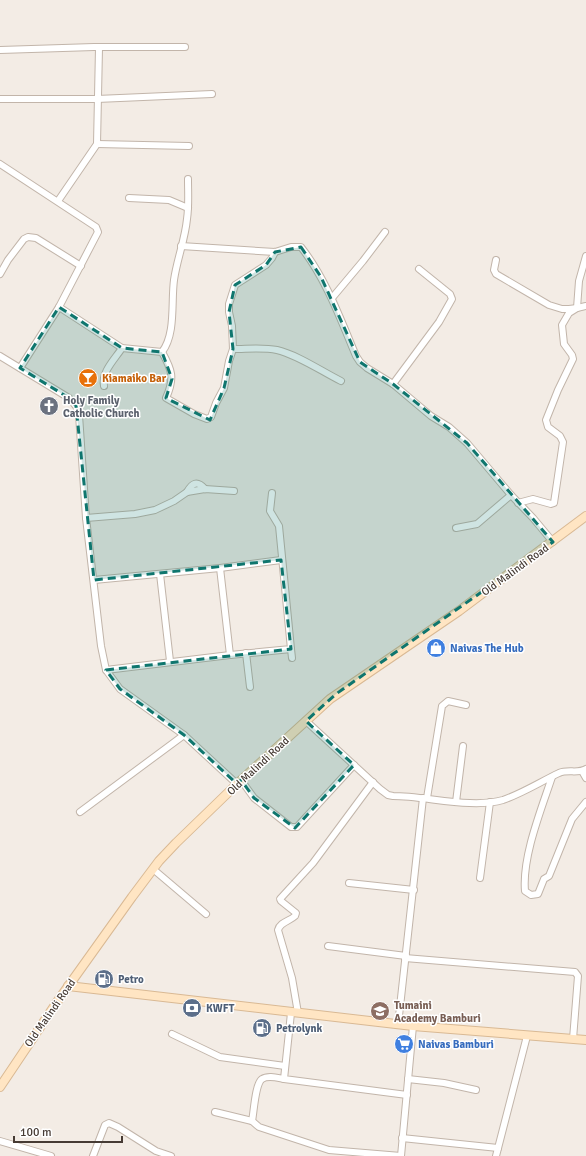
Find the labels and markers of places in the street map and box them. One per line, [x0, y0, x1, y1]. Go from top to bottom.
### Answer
bar icon: Kiamaiko Bar [77, 367, 99, 389]
place label: Kiamaiko Bar [102, 372, 167, 385]
place label: Holy Family Catholic Church [63, 394, 139, 420]
church icon: Holy Family Catholic Church [38, 395, 60, 417]
shop icon: Naivas The Hub [425, 637, 447, 659]
place label: Naivas The Hub [450, 642, 524, 655]
fuel station icon: Petro [93, 968, 115, 990]
place label: Petro [118, 973, 144, 986]
bank icon: KWFT [181, 997, 203, 1019]
place label: Tumaini Academy Bamburi [394, 999, 481, 1025]
school or university icon: Tumaini Academy Bamburi [369, 1000, 391, 1022]
place label: KWFT [206, 1002, 235, 1015]
fuel station icon: Petrolynk [251, 1017, 273, 1039]
place label: Petrolynk [276, 1022, 323, 1035]
supermarket icon: Naivas Bamburi [393, 1033, 415, 1055]
place label: Naivas Bamburi [418, 1038, 494, 1051]

